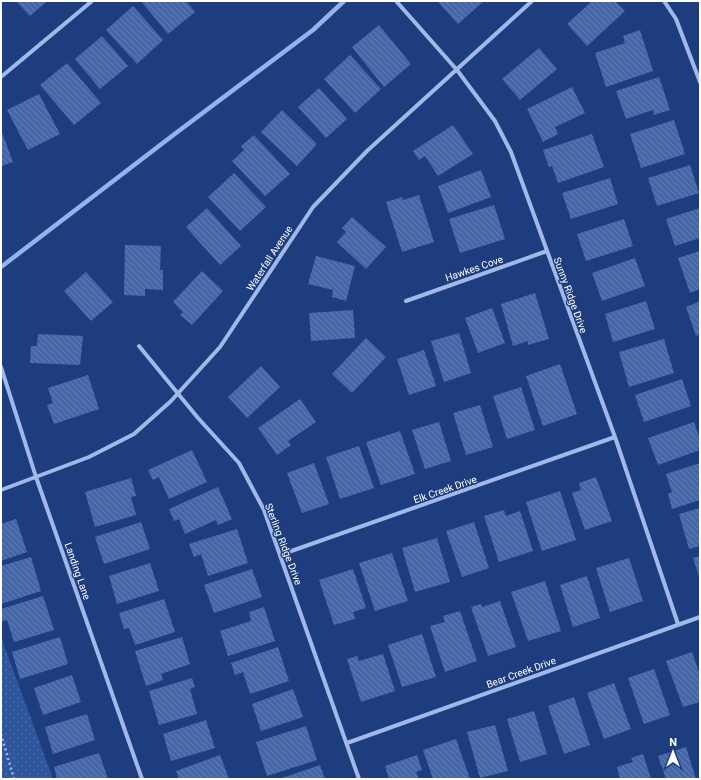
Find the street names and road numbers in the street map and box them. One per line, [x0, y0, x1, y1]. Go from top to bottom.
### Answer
street label: Waterfall Avenue [244, 224, 294, 293]
street label: Hawkes Cove [444, 253, 504, 283]
street label: Sunny Ridge Drive [552, 256, 589, 335]
street label: Elk Creek Drive [412, 474, 478, 505]
street label: Sterling Ridge Drive [263, 502, 304, 587]
street label: Landing Lane [63, 541, 92, 601]
street label: Bear Creek Drive [485, 655, 557, 690]

